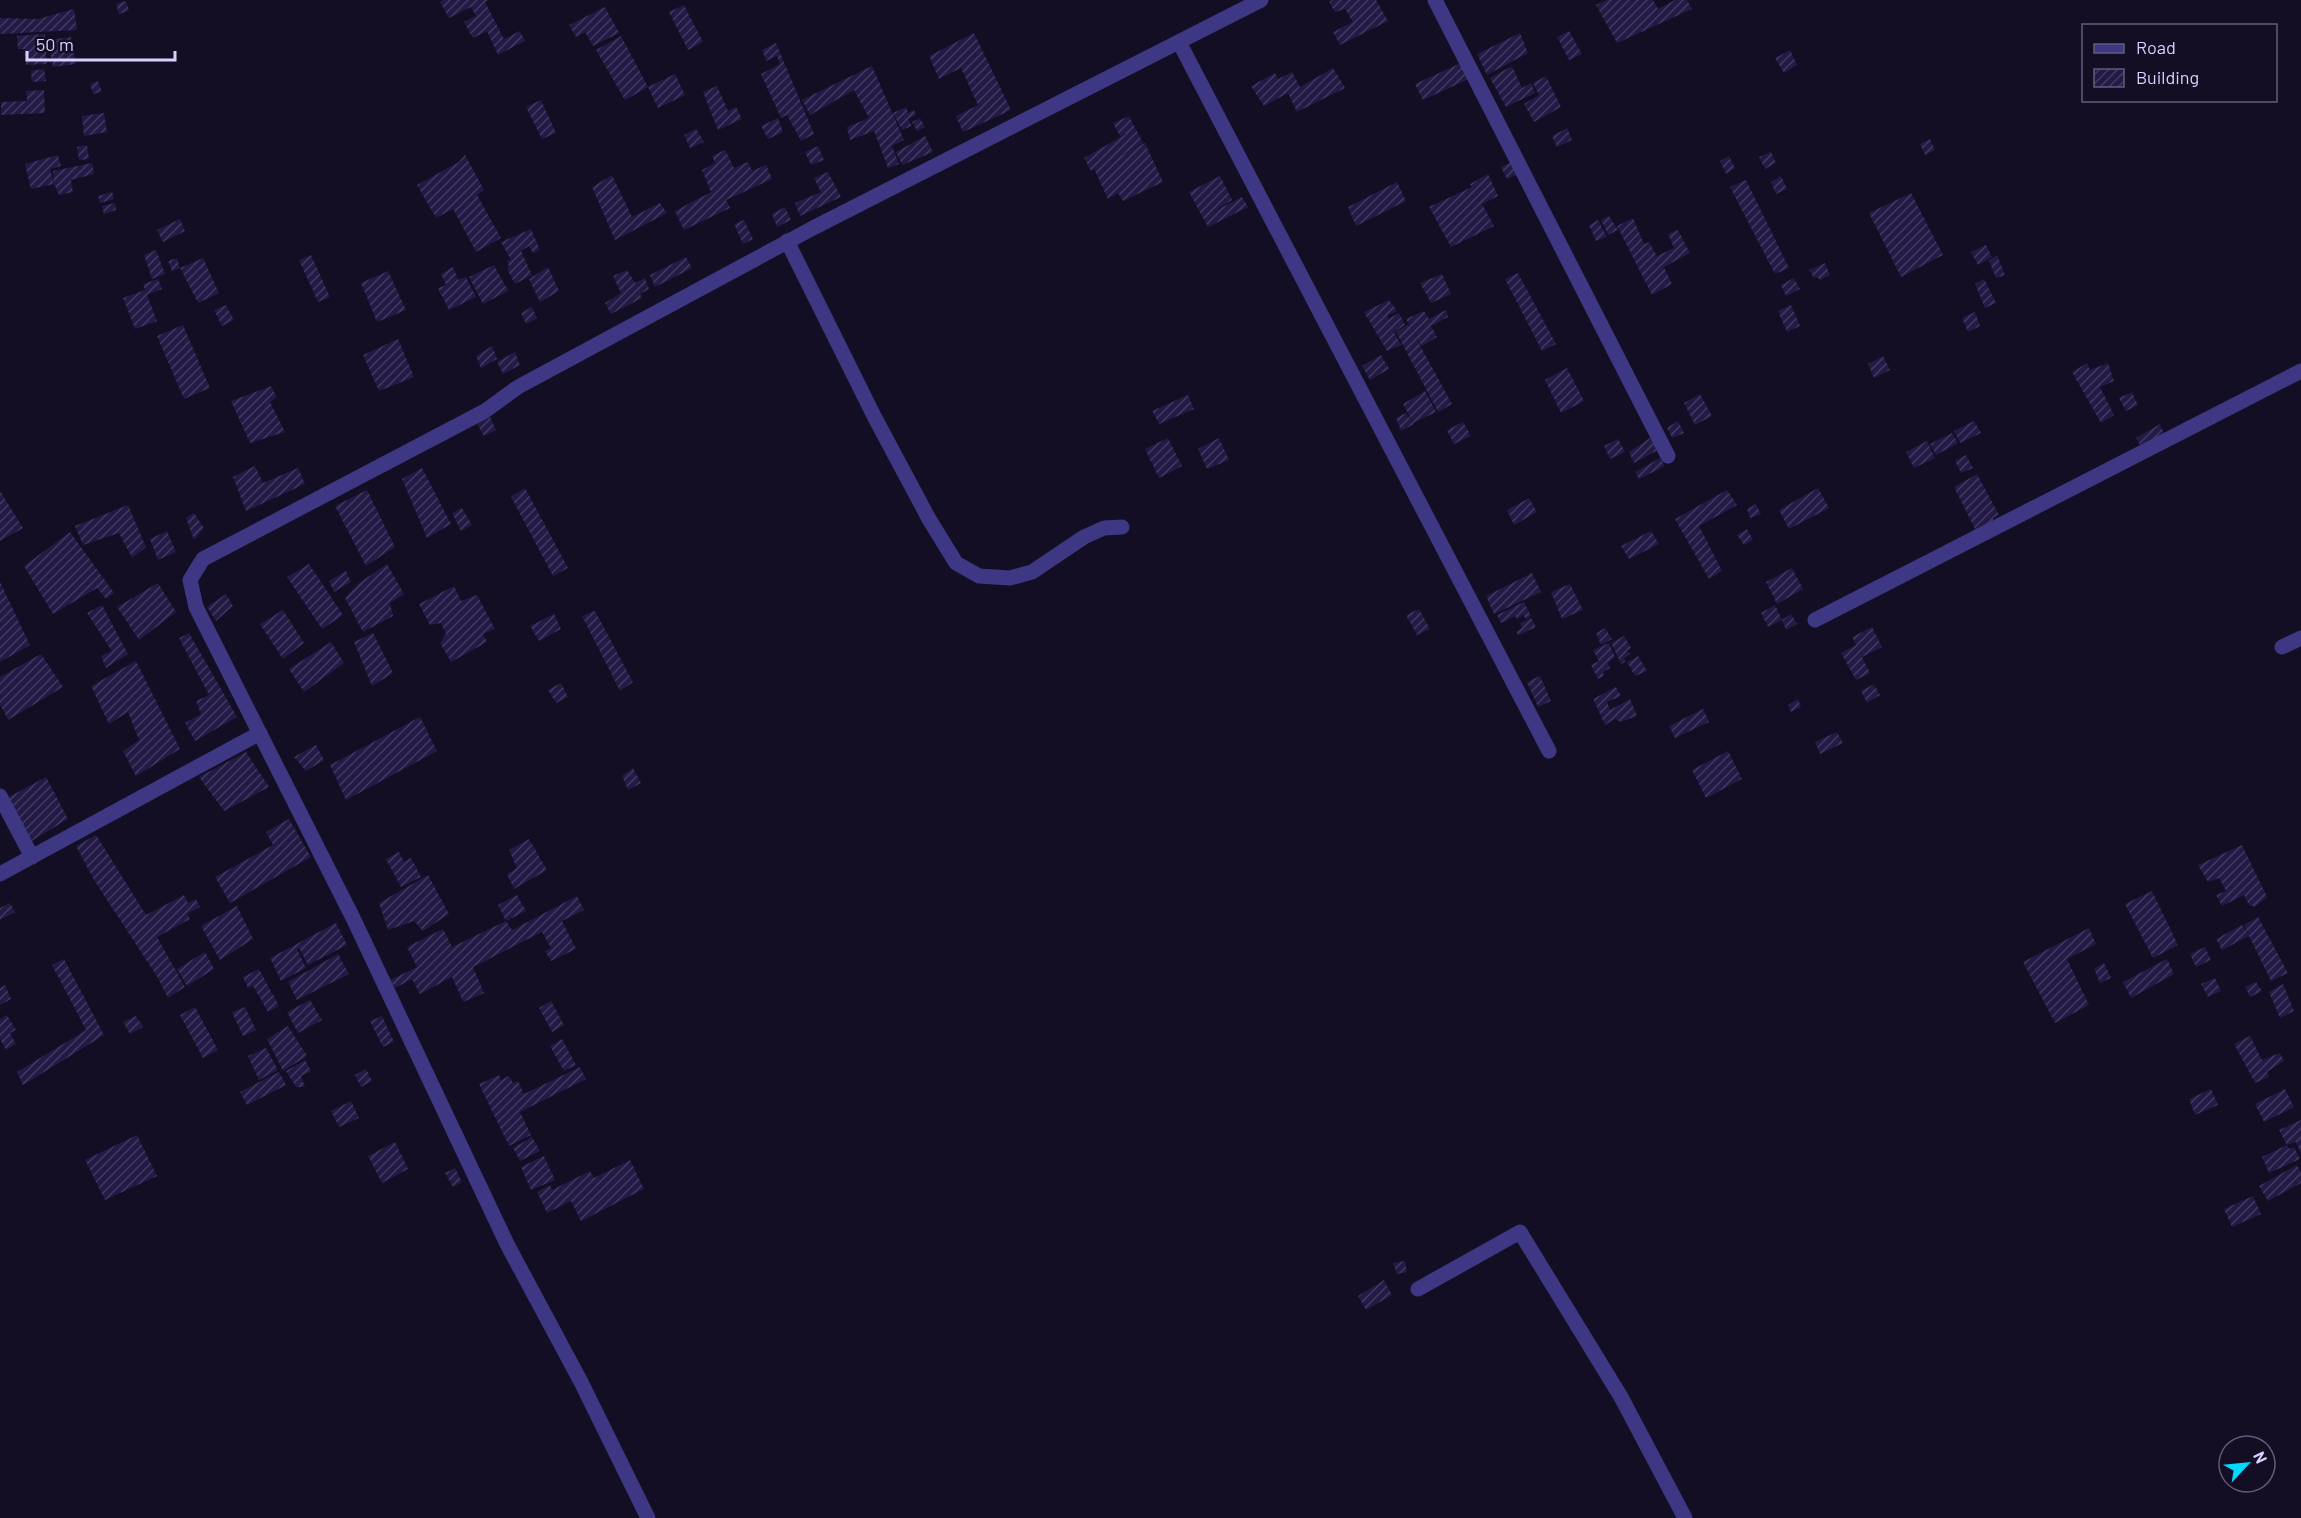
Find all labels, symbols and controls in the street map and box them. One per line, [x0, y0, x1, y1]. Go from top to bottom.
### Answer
scale bar [27, 24, 176, 62]
legend [2082, 24, 2277, 102]
text: 50 m [36, 33, 74, 55]
text: Road [2136, 36, 2176, 58]
text: Building [2136, 66, 2199, 88]
north arrow [2217, 1434, 2277, 1494]
text: N [2250, 1448, 2272, 1466]

